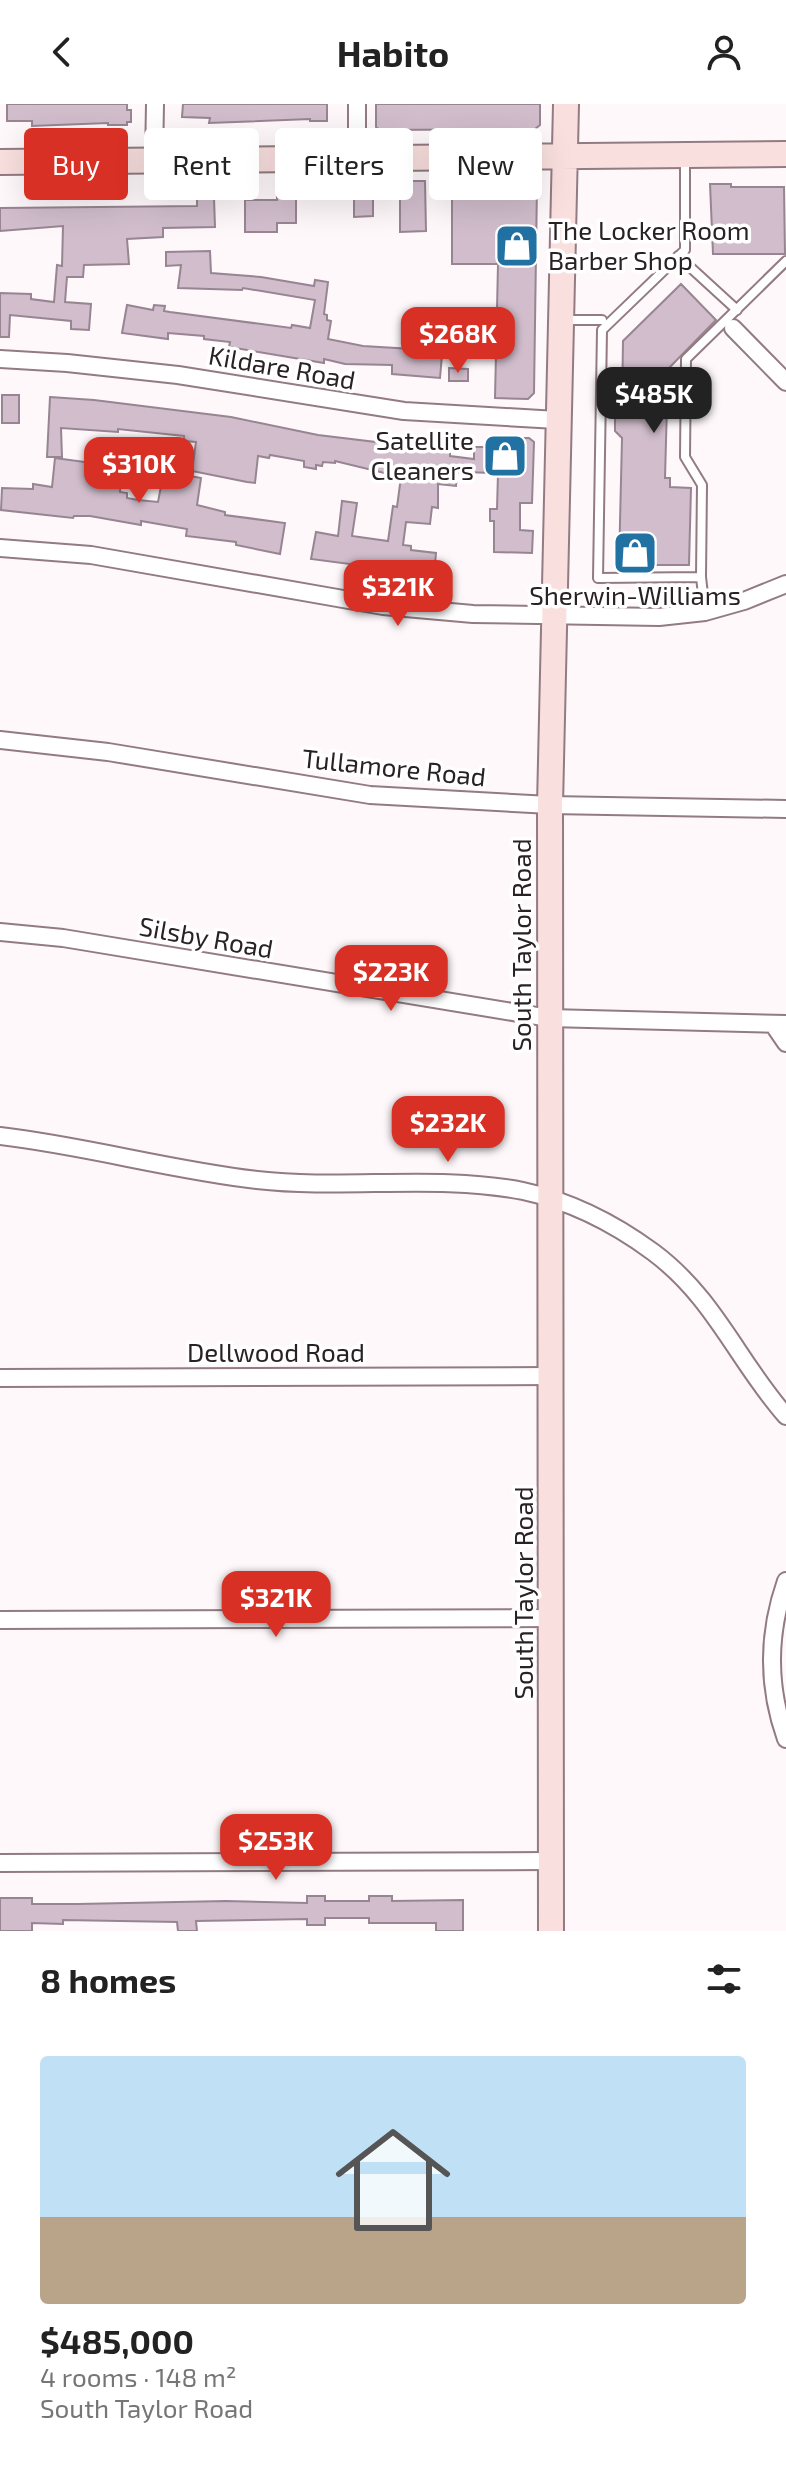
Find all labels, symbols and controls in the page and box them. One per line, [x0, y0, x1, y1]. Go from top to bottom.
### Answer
icon: back [40, 30, 84, 74]
icon: person [702, 30, 746, 74]
text: Habito [337, 31, 449, 74]
chip: Buy [24, 128, 128, 200]
chip: Rent [144, 128, 259, 200]
chip: Filters [275, 128, 413, 200]
chip: New [429, 128, 542, 200]
place label: The Locker Room Barber Shop [548, 214, 750, 275]
shop icon: The Locker Room Barber Shop [493, 222, 541, 270]
pin: $268K [402, 307, 514, 375]
text: $268K [419, 317, 497, 348]
street label: Kildare Road [206, 338, 358, 395]
pin: $485K [598, 367, 710, 435]
text: $485K [615, 377, 693, 408]
place label: Satellite Cleaners [371, 424, 474, 485]
shop icon: Satellite Cleaners [481, 432, 529, 480]
pin: $310K [83, 437, 195, 505]
text: $310K [102, 447, 176, 478]
shop icon: Sherwin-Williams [611, 529, 659, 577]
pin: $321K [342, 560, 454, 628]
text: $321K [362, 570, 434, 601]
place label: Sherwin-Williams [529, 579, 741, 610]
street label: Tullamore Road [301, 741, 488, 792]
street label: South Taylor Road [505, 838, 536, 1052]
street label: Silsby Road [137, 909, 276, 964]
pin: $223K [335, 945, 447, 1013]
text: $223K [353, 955, 429, 986]
pin: $232K [392, 1096, 504, 1164]
text: $232K [410, 1106, 486, 1137]
street label: Dellwood Road [187, 1336, 365, 1367]
street label: South Taylor Road [507, 1486, 538, 1700]
pin: $321K [220, 1571, 332, 1639]
text: $321K [240, 1581, 312, 1612]
pin: $253K [220, 1814, 332, 1882]
text: $253K [238, 1824, 314, 1855]
icon: filters [702, 1957, 746, 2001]
text: 8 homes [40, 1959, 176, 2000]
icon: home [321, 2108, 465, 2252]
text: $485,000 [40, 2320, 194, 2361]
text: 4 rooms · 148 m² [40, 2361, 237, 2392]
text: South Taylor Road [40, 2392, 253, 2423]

